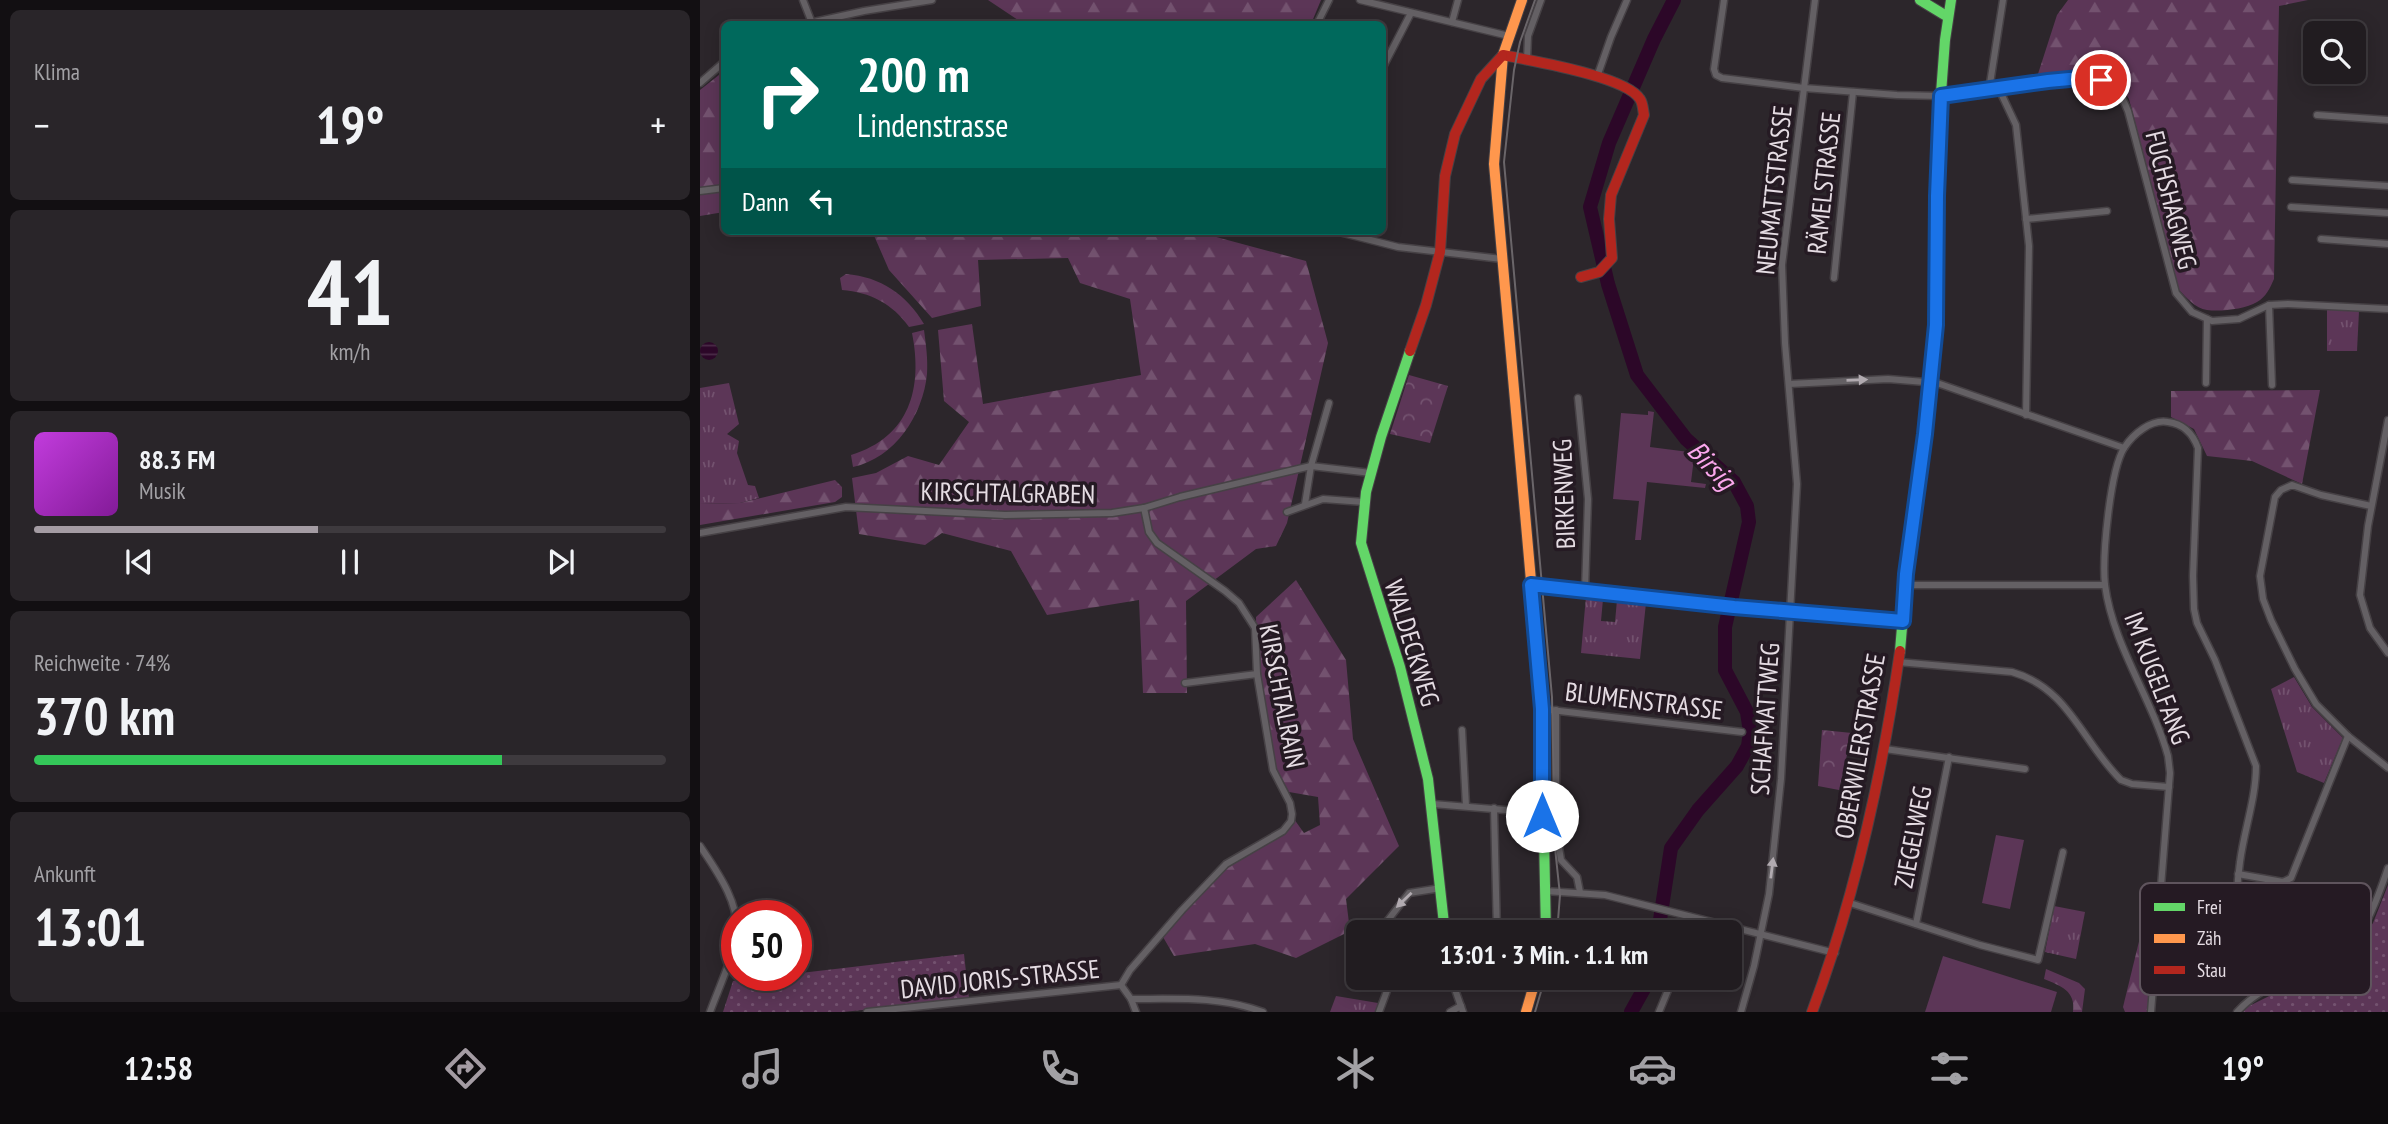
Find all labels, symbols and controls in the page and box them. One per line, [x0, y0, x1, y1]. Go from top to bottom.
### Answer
map controls [2303, 21, 2366, 84]
button: search [2303, 21, 2366, 84]
text: 200 m [857, 42, 970, 106]
icon: right [742, 49, 833, 140]
pin [2071, 50, 2131, 110]
text: Klima [34, 57, 80, 86]
icon: arrive [2082, 61, 2120, 99]
text: 19° [316, 91, 384, 158]
text: − [34, 100, 50, 149]
text: + [650, 100, 666, 149]
text: Lindenstrasse [857, 104, 1008, 146]
street label: NEUMATTSTRASSE [1748, 104, 1799, 276]
street label: RÄMELSTRASSE [1800, 110, 1847, 256]
street label: FUCHSHAGWEG [2138, 127, 2205, 272]
icon: left [803, 182, 841, 220]
text: Dann [742, 185, 789, 218]
text: 41 [307, 232, 394, 350]
text: km/h [330, 337, 370, 366]
one-way arrow [1847, 374, 1869, 385]
water label: Birsig [1680, 432, 1746, 498]
street label: BIRKENWEG [1545, 438, 1582, 550]
text: 88.3 FM [139, 443, 215, 476]
street label: KIRSCHTALGRABEN [920, 474, 1096, 511]
text: Musik [139, 476, 185, 505]
icon: previous [120, 543, 158, 581]
icon: pause [331, 543, 369, 581]
icon: next [542, 543, 580, 581]
street label: WALDECKWEG [1378, 576, 1447, 710]
street label: IM KUGELFANG [2117, 607, 2198, 749]
street label: KIRSCHTALRAIN [1252, 621, 1313, 771]
street label: SCHAFMATTWEG [1743, 642, 1786, 796]
text: Reichweite · 74% [34, 648, 170, 677]
street label: OBERWILERSTRASSE [1827, 651, 1892, 841]
street label: BLUMENSTRASSE [1563, 674, 1725, 727]
text: 370 km [34, 682, 175, 749]
position arrow [1505, 779, 1579, 853]
street label: ZIEGELWEG [1886, 783, 1939, 891]
one-way arrow [1766, 857, 1777, 879]
text: Ankunft [34, 859, 96, 888]
legend [2140, 883, 2371, 995]
one-way arrow [1396, 892, 1413, 908]
text: 13:01 [34, 893, 146, 960]
text: Frei [2197, 895, 2222, 919]
speed limit sign: 50 [721, 900, 812, 991]
text: Zäh [2197, 926, 2221, 950]
text: 13:01 · 3 Min. · 1.1 km [1440, 938, 1648, 971]
street label: DAVID JORIS-STRASSE [899, 952, 1101, 1005]
text: Stau [2197, 958, 2226, 982]
icon: directions [441, 1044, 490, 1093]
icon: music [738, 1044, 787, 1093]
icon: phone [1035, 1044, 1084, 1093]
icon: climate [1331, 1044, 1380, 1093]
icon: car [1628, 1044, 1677, 1093]
icon: filters [1925, 1044, 1974, 1093]
text: 12:58 [124, 1047, 193, 1089]
text: 19° [2222, 1047, 2264, 1089]

